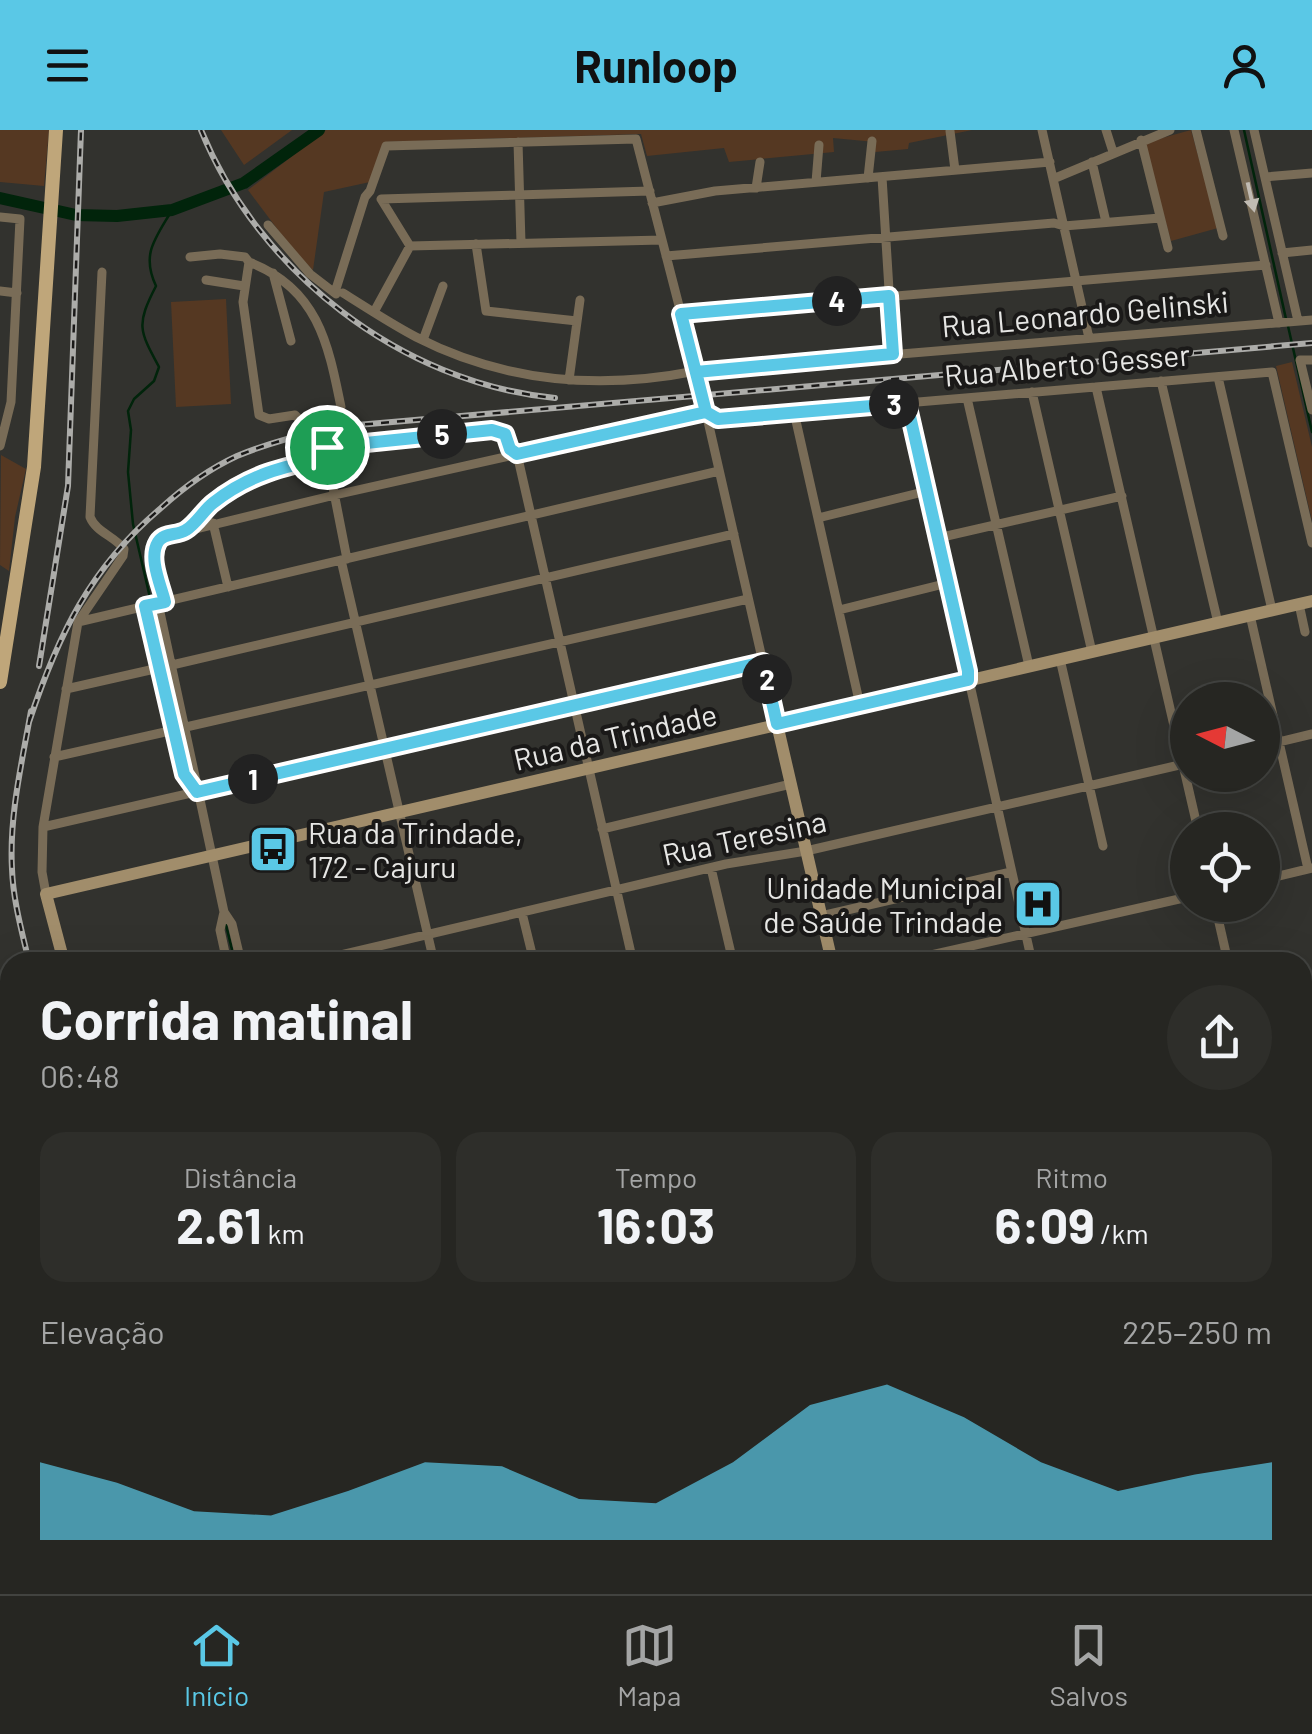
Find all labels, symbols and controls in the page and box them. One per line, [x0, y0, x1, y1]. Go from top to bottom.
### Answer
icon: menu [40, 38, 95, 93]
text: Runloop [574, 38, 738, 92]
icon: person [1217, 38, 1272, 93]
one-way arrow [1244, 182, 1259, 213]
pin: 4 [812, 276, 862, 326]
street label: Rua Leonardo Gelinski [940, 283, 1230, 343]
text: 4 [829, 284, 845, 318]
street label: Rua Alberto Gesser [943, 335, 1191, 393]
pin: 3 [869, 379, 919, 429]
text: 3 [886, 387, 902, 421]
pin [285, 405, 370, 490]
pin: 5 [417, 409, 467, 459]
text: 5 [434, 417, 450, 451]
icon: arrive [300, 420, 355, 475]
pin: 2 [742, 654, 792, 704]
text: 2 [759, 662, 775, 696]
north arrow [1170, 682, 1280, 792]
map controls [1170, 682, 1280, 922]
street label: Rua da Trindade [510, 695, 720, 777]
pin: 1 [228, 754, 278, 804]
text: 1 [248, 762, 258, 796]
street label: Rua Teresina [659, 802, 829, 872]
button: locate [1170, 812, 1280, 922]
place label: Rua da Trindade, 172 - Cajuru [308, 814, 523, 884]
bus stop icon: Rua da Trindade, 172 - Cajuru [247, 823, 299, 875]
place label: Unidade Municipal de Saúde Trindade [763, 869, 1003, 939]
hospital icon: Unidade Municipal de Saúde Trindade [1012, 878, 1064, 930]
text: Corrida matinal [40, 985, 413, 1051]
button: share [1167, 985, 1272, 1090]
text: 06:48 [40, 1056, 120, 1094]
text: Distância [184, 1160, 297, 1194]
text: Tempo [615, 1160, 697, 1194]
text: Ritmo [1035, 1160, 1108, 1194]
text: 2.61 [176, 1194, 262, 1254]
text: 16:03 [597, 1194, 715, 1254]
text: 6:09 [995, 1194, 1095, 1254]
text: km [262, 1216, 305, 1250]
text: /km [1095, 1216, 1149, 1250]
text: Elevação [40, 1312, 165, 1350]
text: 225–250 m [1122, 1312, 1272, 1350]
tab: Início [184, 1618, 249, 1712]
tab: Mapa [617, 1618, 681, 1712]
tab: Salvos [1049, 1618, 1128, 1712]

